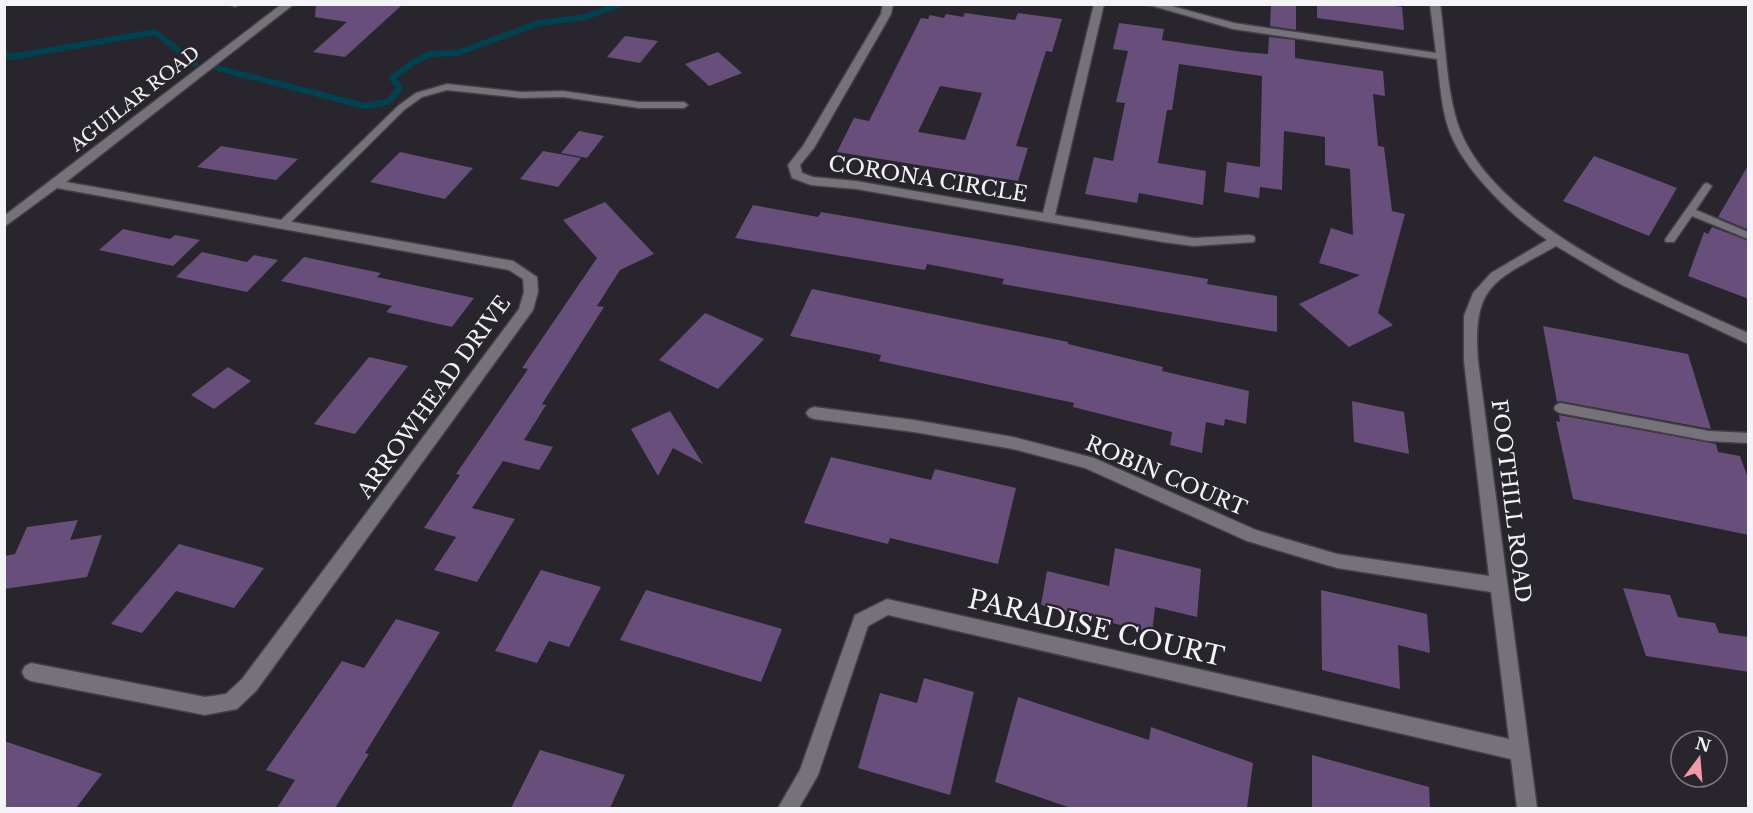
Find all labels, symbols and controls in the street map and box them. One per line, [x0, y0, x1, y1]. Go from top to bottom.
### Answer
street label: AGUILAR ROAD [65, 42, 204, 157]
street label: CORONA CIRCLE [826, 150, 1030, 208]
street label: ARROWHEAD DRIVE [351, 291, 516, 504]
street label: FOOTHILL ROAD [1486, 398, 1536, 604]
street label: ROBIN COURT [1081, 430, 1251, 522]
street label: PARADISE COURT [965, 583, 1227, 673]
north arrow [1669, 729, 1729, 789]
text: N [1693, 733, 1713, 756]

